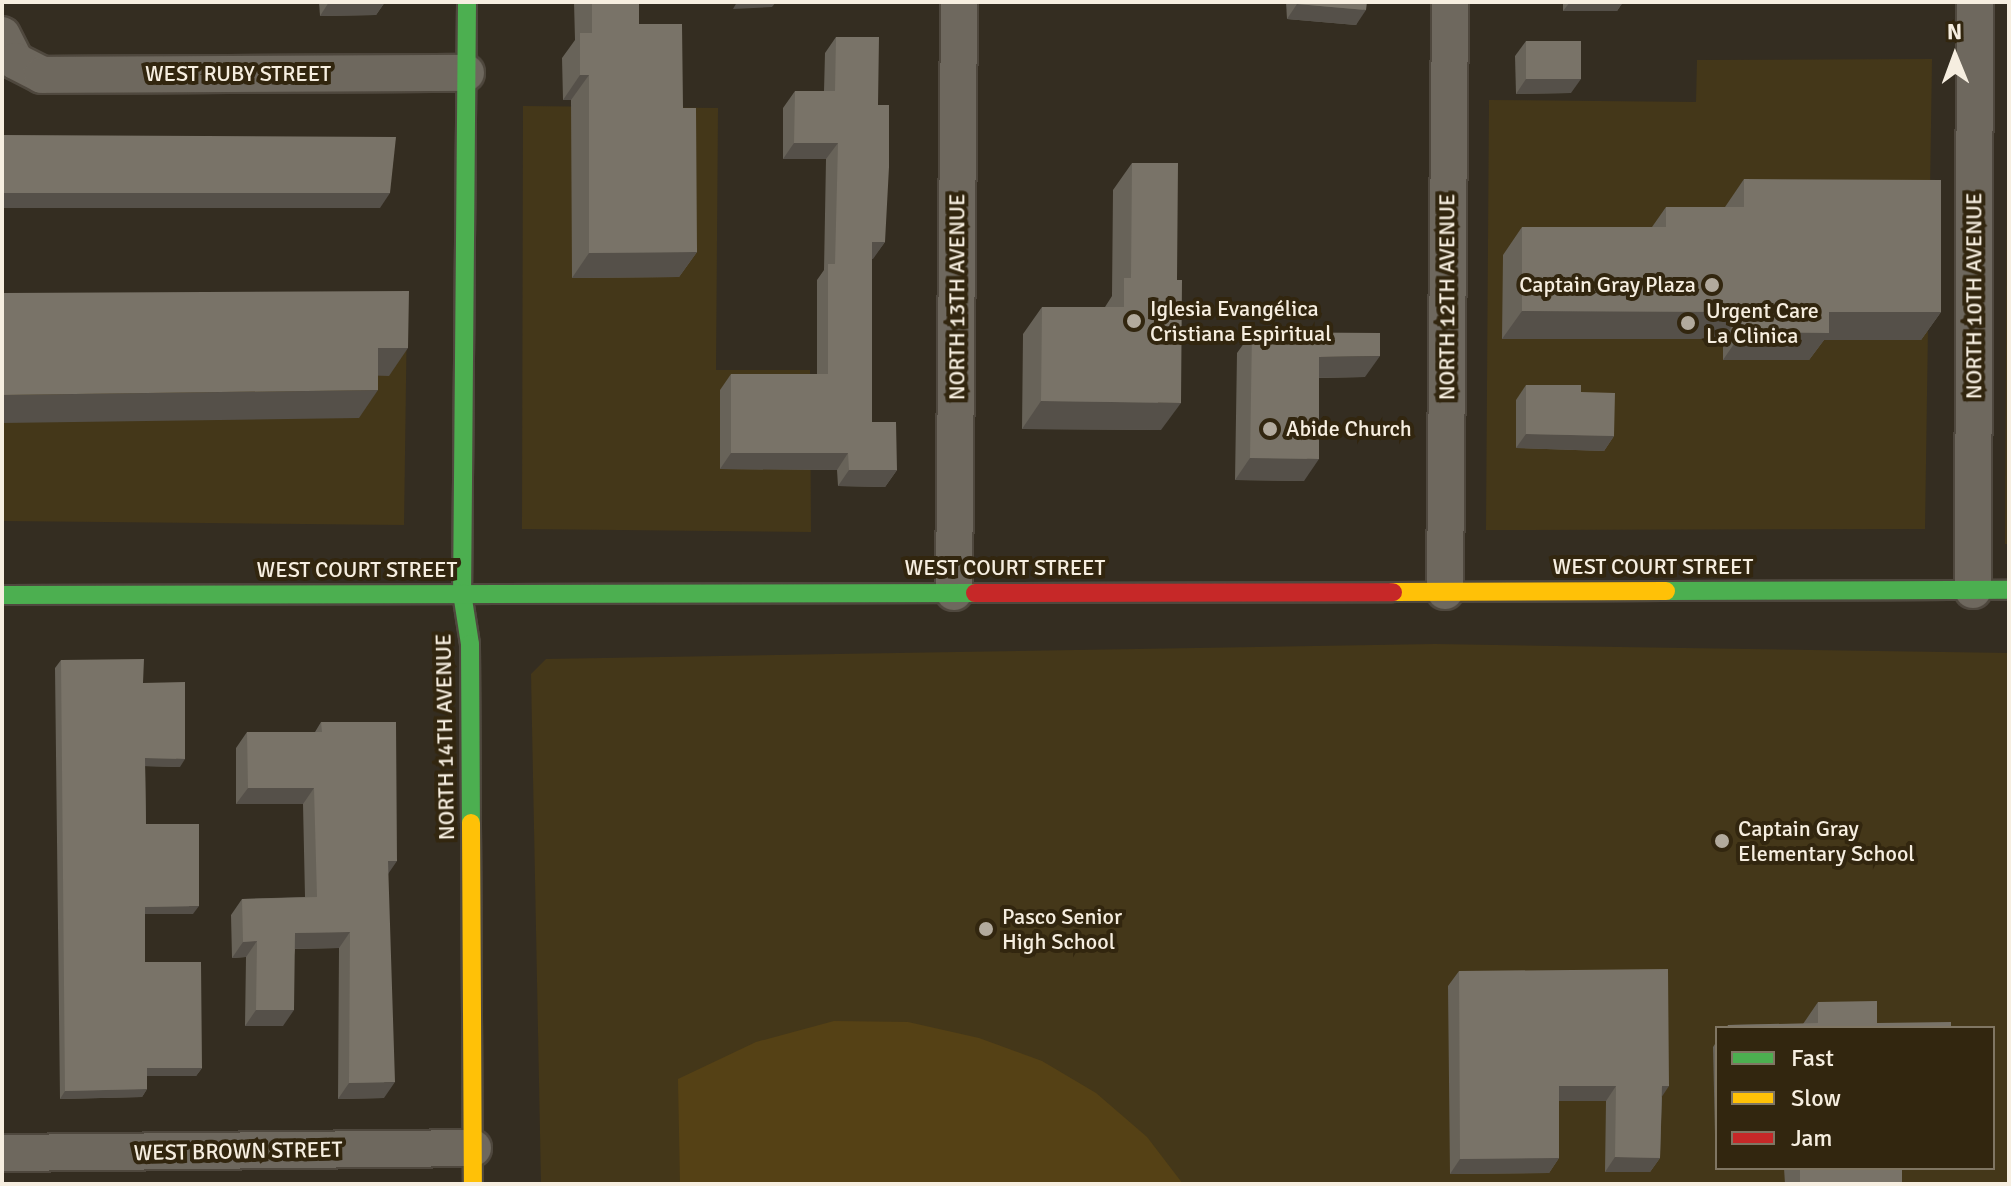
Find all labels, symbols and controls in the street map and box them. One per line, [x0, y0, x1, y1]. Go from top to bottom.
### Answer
north arrow [1915, 16, 1995, 96]
text: N [1947, 18, 1962, 45]
street label: WEST RUBY STREET [145, 61, 331, 87]
street label: NORTH 10TH AVENUE [1961, 193, 1987, 399]
street label: NORTH 13TH AVENUE [944, 194, 970, 400]
street label: NORTH 12TH AVENUE [1434, 194, 1460, 400]
place label: Captain Gray Plaza [1519, 272, 1696, 298]
marker: Captain Gray Plaza [1703, 276, 1721, 294]
place label: Iglesia Evangélica Cristiana Espiritual [1150, 295, 1332, 346]
place label: Urgent Care La Clinica [1706, 297, 1819, 348]
marker: Iglesia Evangélica Cristiana Espiritual [1125, 312, 1143, 330]
marker: Urgent Care La Clinica [1677, 312, 1699, 334]
place label: Abide Church [1286, 416, 1412, 442]
marker: Abide Church [1261, 420, 1279, 438]
street label: WEST COURT STREET [1553, 554, 1753, 580]
street label: WEST COURT STREET [905, 555, 1105, 581]
street label: WEST COURT STREET [257, 557, 457, 583]
street label: NORTH 14TH AVENUE [430, 633, 460, 841]
place label: Captain Gray Elementary School [1738, 815, 1915, 866]
marker: Captain Gray Elementary School [1713, 832, 1731, 850]
place label: Pasco Senior High School [1002, 903, 1122, 954]
marker: Pasco Senior High School [977, 920, 995, 938]
legend [1715, 1026, 1995, 1170]
text: Fast [1791, 1043, 1834, 1073]
text: Slow [1791, 1083, 1841, 1113]
text: Jam [1791, 1123, 1832, 1153]
street label: WEST BROWN STREET [133, 1136, 343, 1166]

